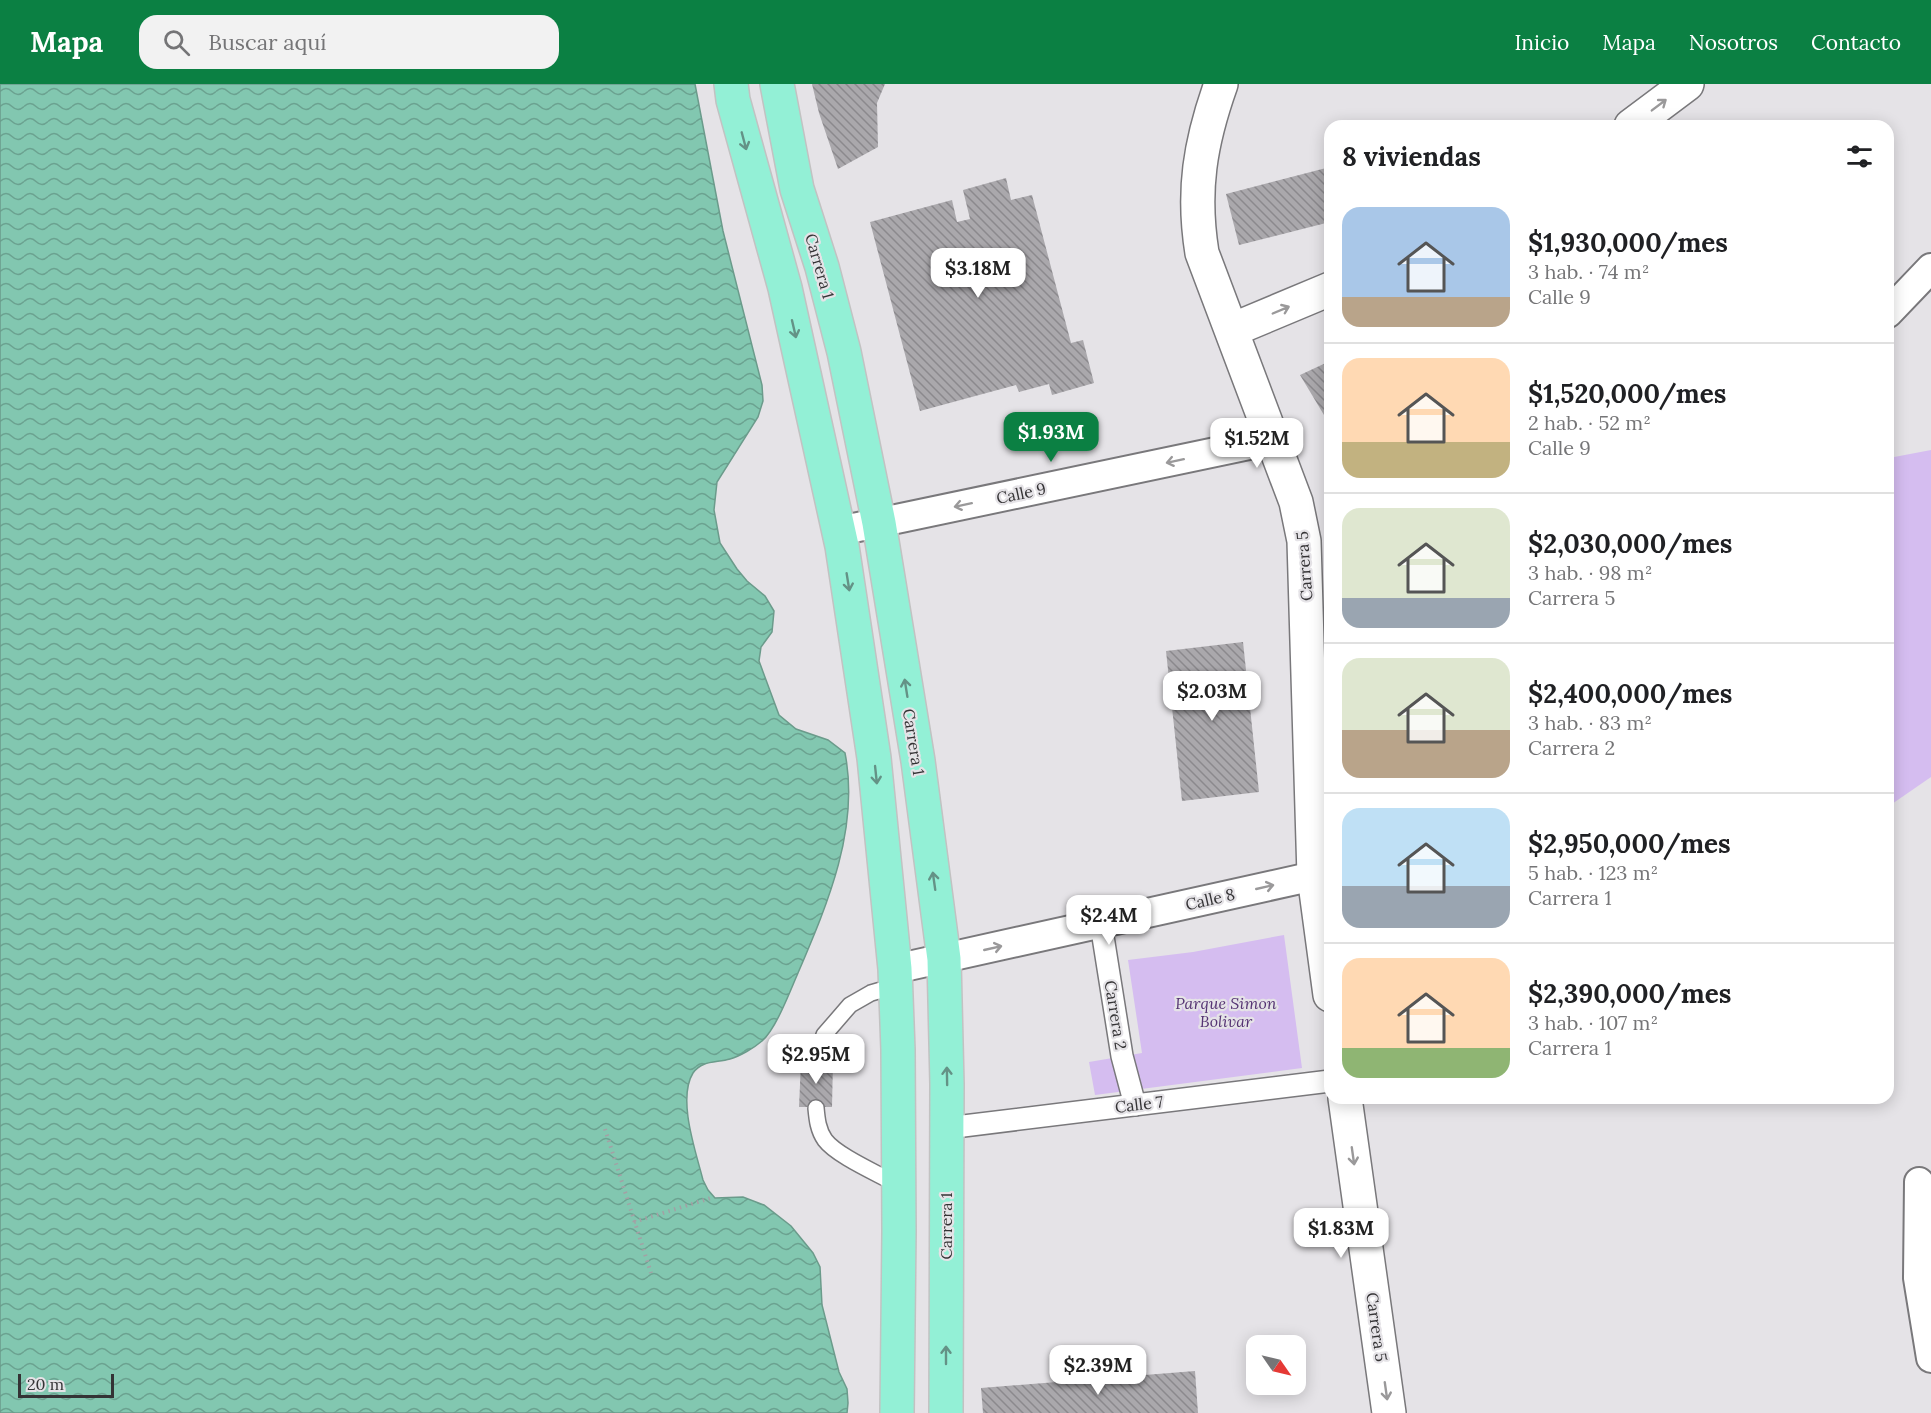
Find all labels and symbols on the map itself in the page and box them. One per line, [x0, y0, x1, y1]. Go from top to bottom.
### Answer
one-way arrow [1651, 99, 1667, 111]
one-way arrow [739, 131, 750, 150]
street label: Carrera 1 [801, 231, 839, 301]
pin: $3.18M [929, 248, 1027, 299]
one-way arrow [1271, 304, 1290, 315]
one-way arrow [789, 319, 800, 339]
pin: $1.93M [1002, 412, 1100, 463]
pin: $1.52M [1208, 418, 1306, 469]
one-way arrow [1165, 456, 1185, 467]
street label: Calle 9 [994, 478, 1048, 508]
one-way arrow [954, 500, 973, 511]
street label: Carrera 5 [1292, 530, 1316, 602]
one-way arrow [842, 571, 853, 591]
pin: $2.03M [1163, 671, 1261, 722]
one-way arrow [900, 679, 911, 699]
street label: Carrera 1 [899, 707, 929, 777]
one-way arrow [871, 764, 882, 784]
one-way arrow [928, 872, 939, 892]
one-way arrow [1255, 881, 1274, 892]
street label: Calle 8 [1183, 884, 1237, 914]
pin: $2.4M [1067, 895, 1151, 946]
one-way arrow [983, 942, 1002, 953]
street label: Carrera 2 [1101, 979, 1131, 1051]
park label: Parque Simon Bolivar [1175, 993, 1277, 1031]
pin: $2.95M [767, 1034, 865, 1085]
one-way arrow [941, 1066, 953, 1086]
street label: Calle 7 [1114, 1091, 1165, 1117]
one-way arrow [1347, 1146, 1358, 1165]
street label: Carrera 1 [936, 1192, 956, 1259]
pin: $1.83M [1292, 1208, 1390, 1259]
street label: Carrera 5 [1362, 1291, 1392, 1363]
north arrow [1246, 1335, 1306, 1395]
one-way arrow [940, 1345, 952, 1365]
pin: $2.39M [1049, 1345, 1147, 1396]
scale bar [18, 1371, 114, 1398]
one-way arrow [1380, 1380, 1391, 1400]

